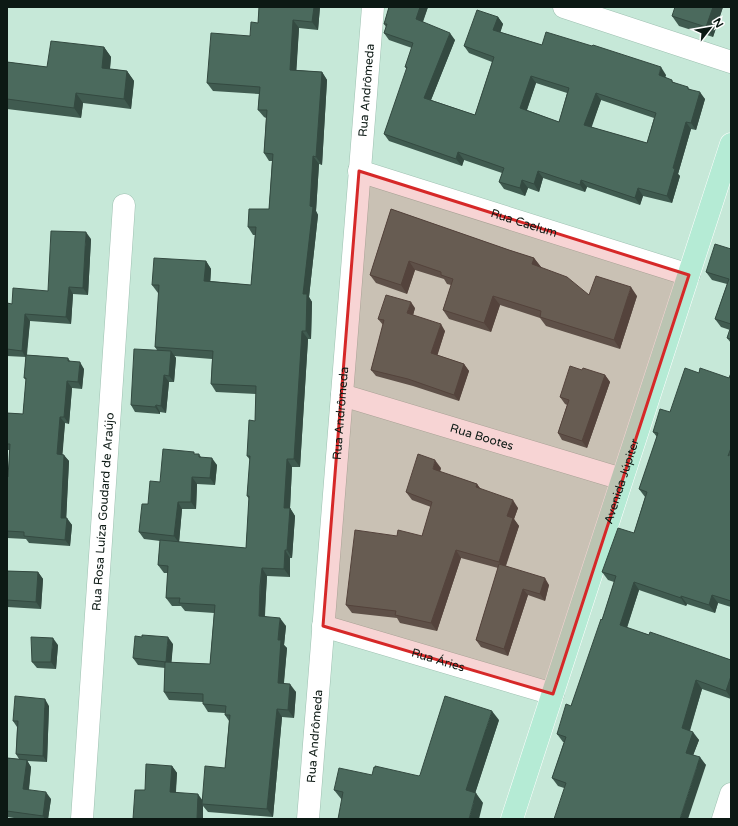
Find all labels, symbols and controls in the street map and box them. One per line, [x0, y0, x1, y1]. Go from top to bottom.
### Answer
north arrow [690, 8, 730, 48]
text: N [710, 16, 726, 30]
street label: Rua Andrômeda [356, 43, 377, 137]
street label: Rua Caelum [489, 206, 559, 240]
street label: Rua Andrômeda [330, 366, 351, 460]
street label: Rua Rosa Luíza Goudard de Araújo [89, 412, 117, 611]
street label: Rua Bootes [448, 421, 516, 453]
street label: Avenida Júpiter [601, 437, 642, 526]
street label: Rua Áries [410, 646, 467, 675]
street label: Rua Andrômeda [304, 689, 325, 783]

